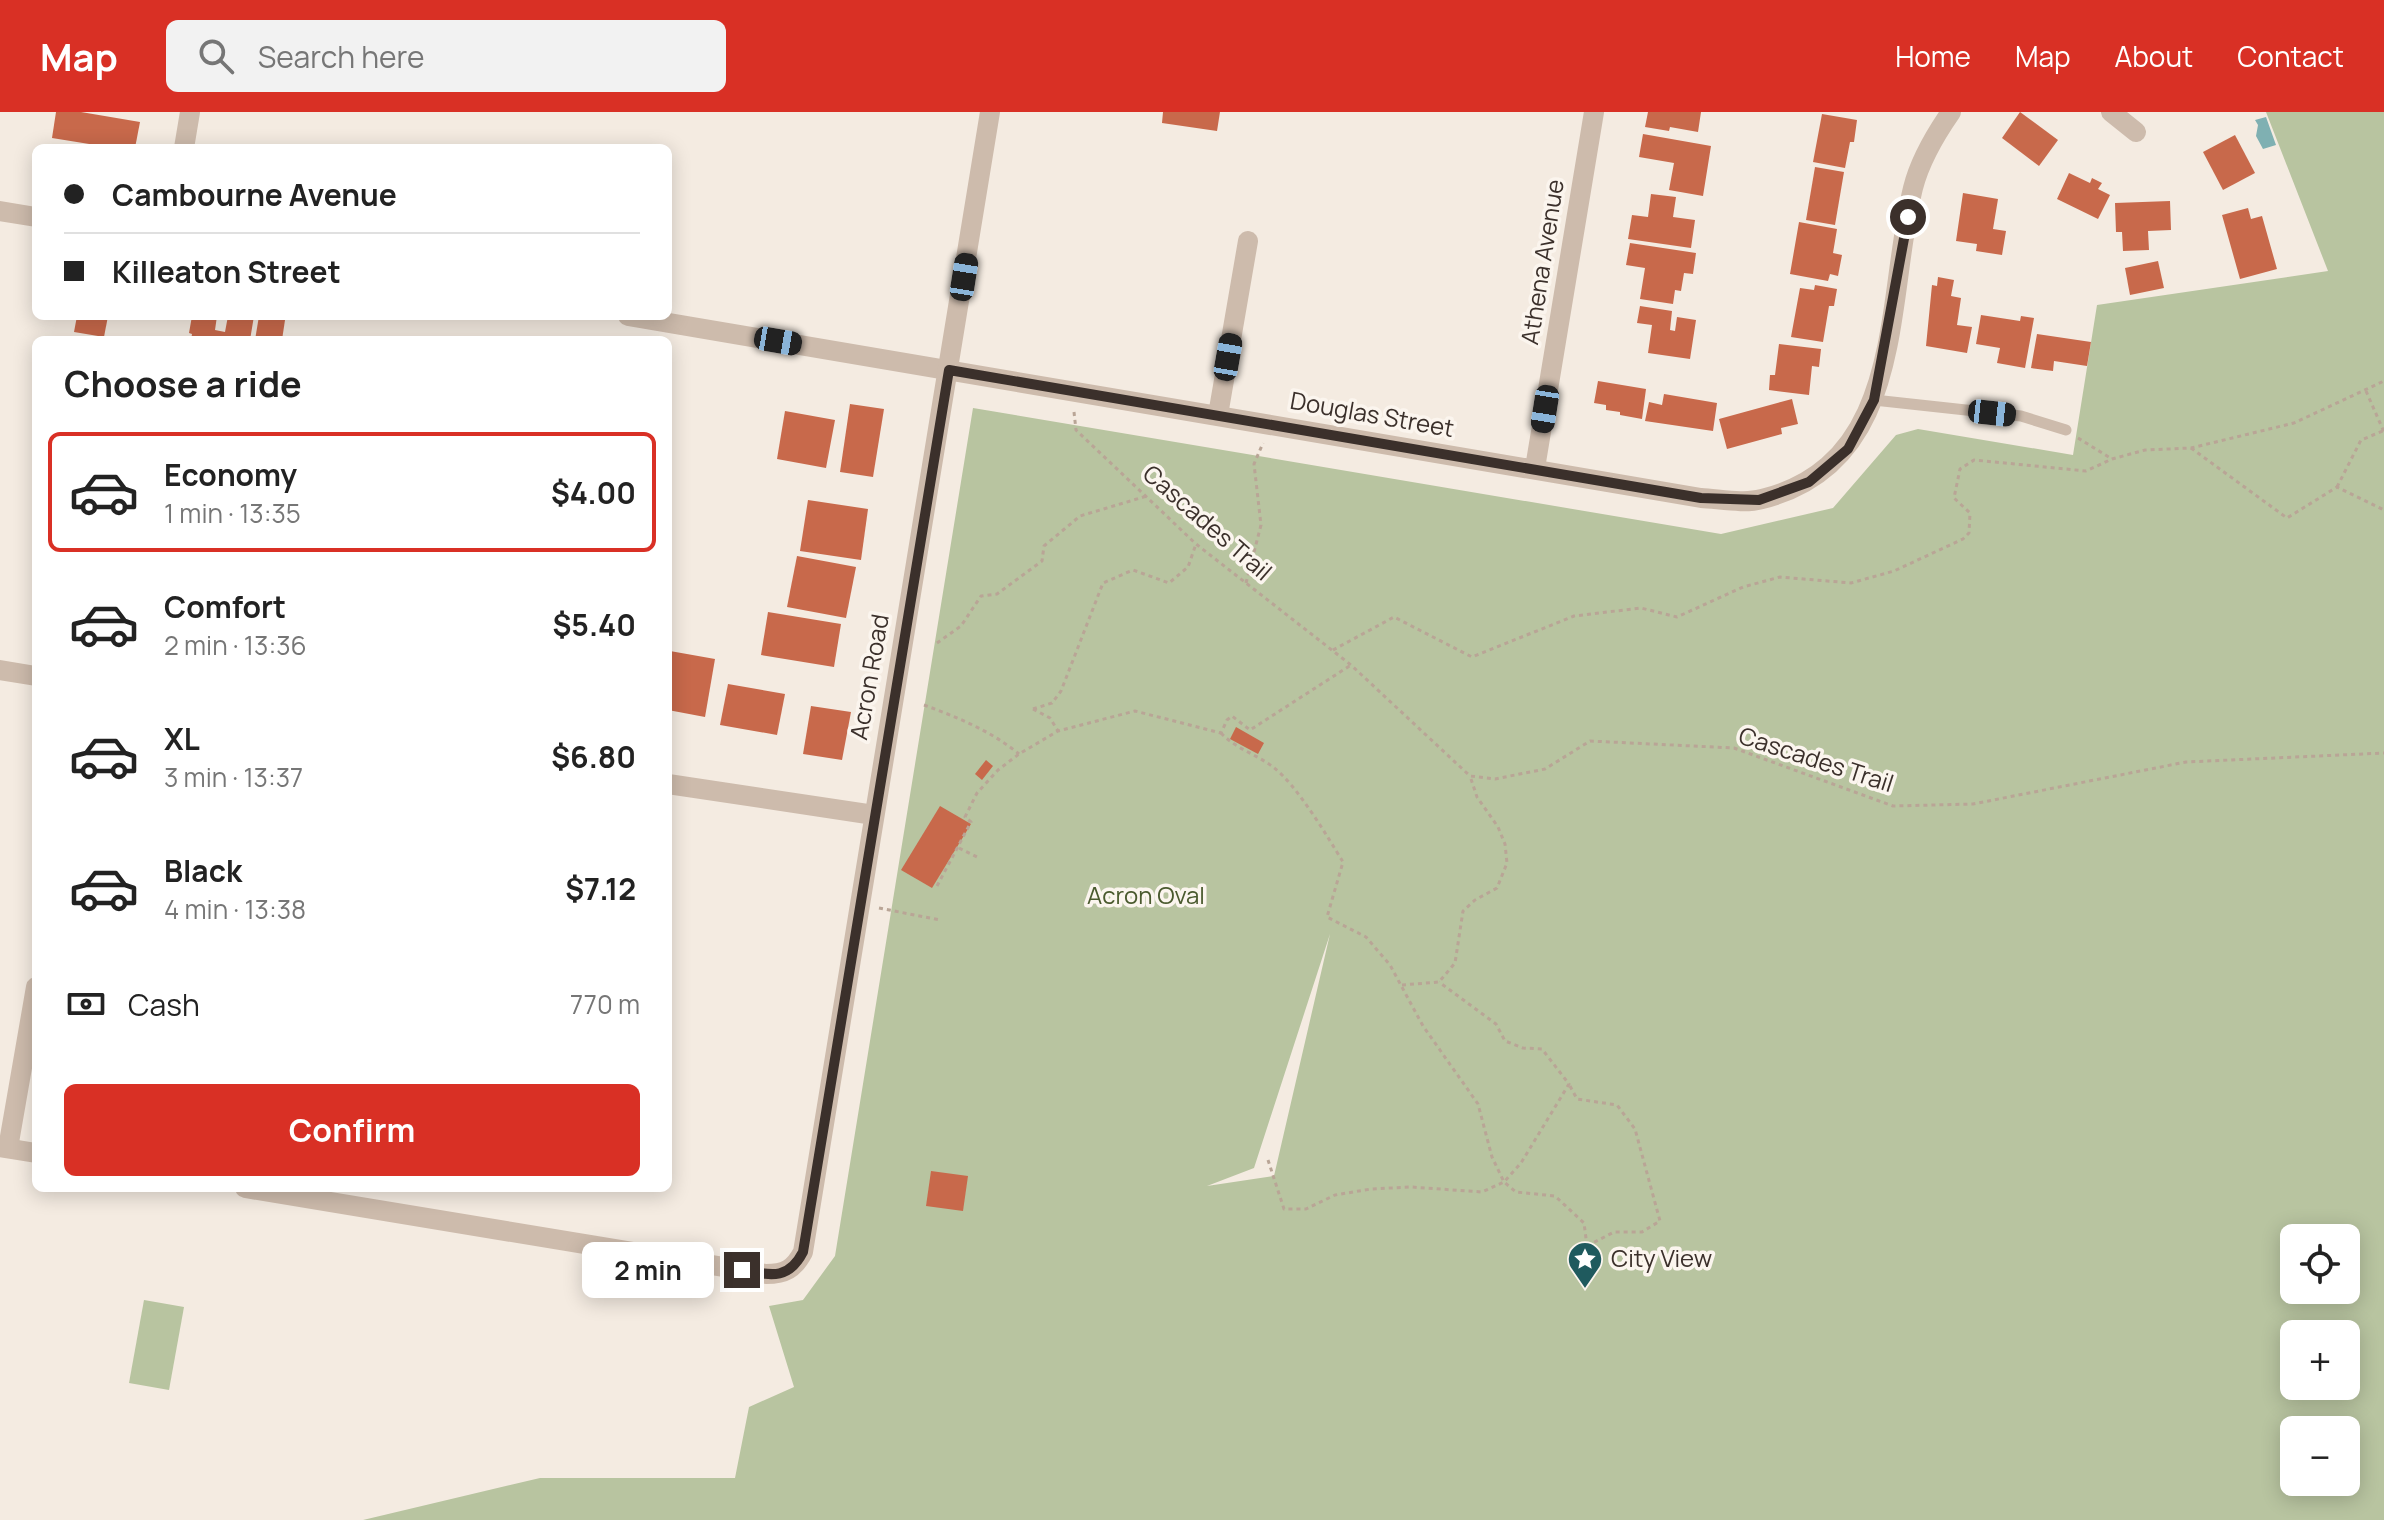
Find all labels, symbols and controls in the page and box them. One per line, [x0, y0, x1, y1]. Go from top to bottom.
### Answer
search box [166, 20, 726, 92]
text: Map [40, 30, 118, 82]
icon: search [194, 34, 238, 78]
text: Search here [258, 36, 425, 77]
text: Home [1895, 37, 1971, 75]
text: Map [2015, 37, 2071, 75]
text: About [2115, 37, 2193, 75]
text: Contact [2237, 37, 2344, 75]
text: Cambourne Avenue [112, 174, 397, 215]
street label: Athena Avenue [1512, 177, 1571, 347]
route start [1890, 199, 1926, 235]
text: Killeaton Street [112, 251, 341, 292]
car [948, 251, 980, 303]
car [752, 325, 804, 357]
car [1212, 331, 1244, 383]
text: Choose a ride [64, 359, 302, 408]
street label: Douglas Street [1288, 383, 1457, 444]
car [1529, 383, 1561, 435]
car [1967, 399, 2017, 427]
text: Economy [164, 454, 297, 495]
icon: car [68, 456, 140, 528]
street label: Cascades Trail [1136, 457, 1280, 587]
text: $4.00 [551, 472, 636, 513]
text: 1 min · 13:35 [164, 495, 301, 531]
text: Comfort [164, 586, 286, 627]
icon: car [68, 588, 140, 660]
text: $5.40 [552, 604, 636, 645]
street label: Acron Road [841, 611, 896, 742]
text: 2 min · 13:36 [164, 627, 307, 663]
text: XL [164, 718, 200, 759]
street label: Cascades Trail [1735, 718, 1898, 799]
icon: car [68, 720, 140, 792]
text: $6.80 [551, 736, 636, 777]
text: 3 min · 13:37 [164, 759, 303, 795]
text: Black [164, 850, 242, 891]
icon: car [68, 852, 140, 924]
text: $7.12 [565, 868, 636, 909]
park label: Acron Oval [1087, 878, 1205, 911]
text: 4 min · 13:38 [164, 891, 306, 927]
icon: cash [64, 982, 108, 1026]
text: Cash [128, 984, 200, 1025]
text: 770 m [570, 986, 640, 1022]
button: Confirm [64, 1084, 640, 1176]
map controls [2280, 1224, 2360, 1496]
button: locate [2280, 1224, 2360, 1304]
place icon: City View [1566, 1240, 1604, 1290]
place label: City View [1611, 1241, 1712, 1274]
callout: 2 min [582, 1242, 714, 1298]
text: 2 min [614, 1252, 682, 1288]
route end [724, 1252, 760, 1288]
button: + [2280, 1320, 2360, 1400]
button: − [2280, 1416, 2360, 1496]

